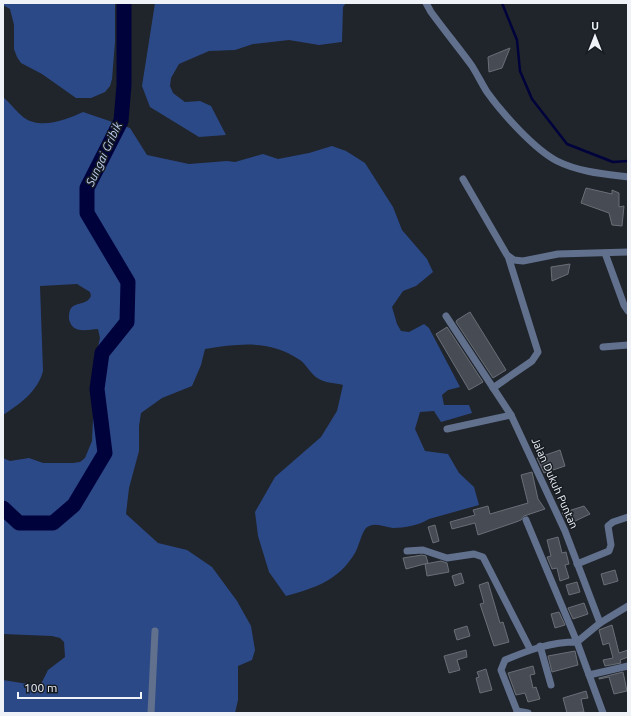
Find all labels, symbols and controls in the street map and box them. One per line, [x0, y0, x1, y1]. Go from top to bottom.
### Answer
north arrow [575, 16, 615, 56]
text: U [591, 20, 599, 32]
water label: Sungai Gribik [83, 119, 124, 189]
street label: Jalan Dukuh Puntan [529, 436, 581, 530]
scale bar [18, 674, 141, 700]
text: 100 m [24, 681, 57, 694]

